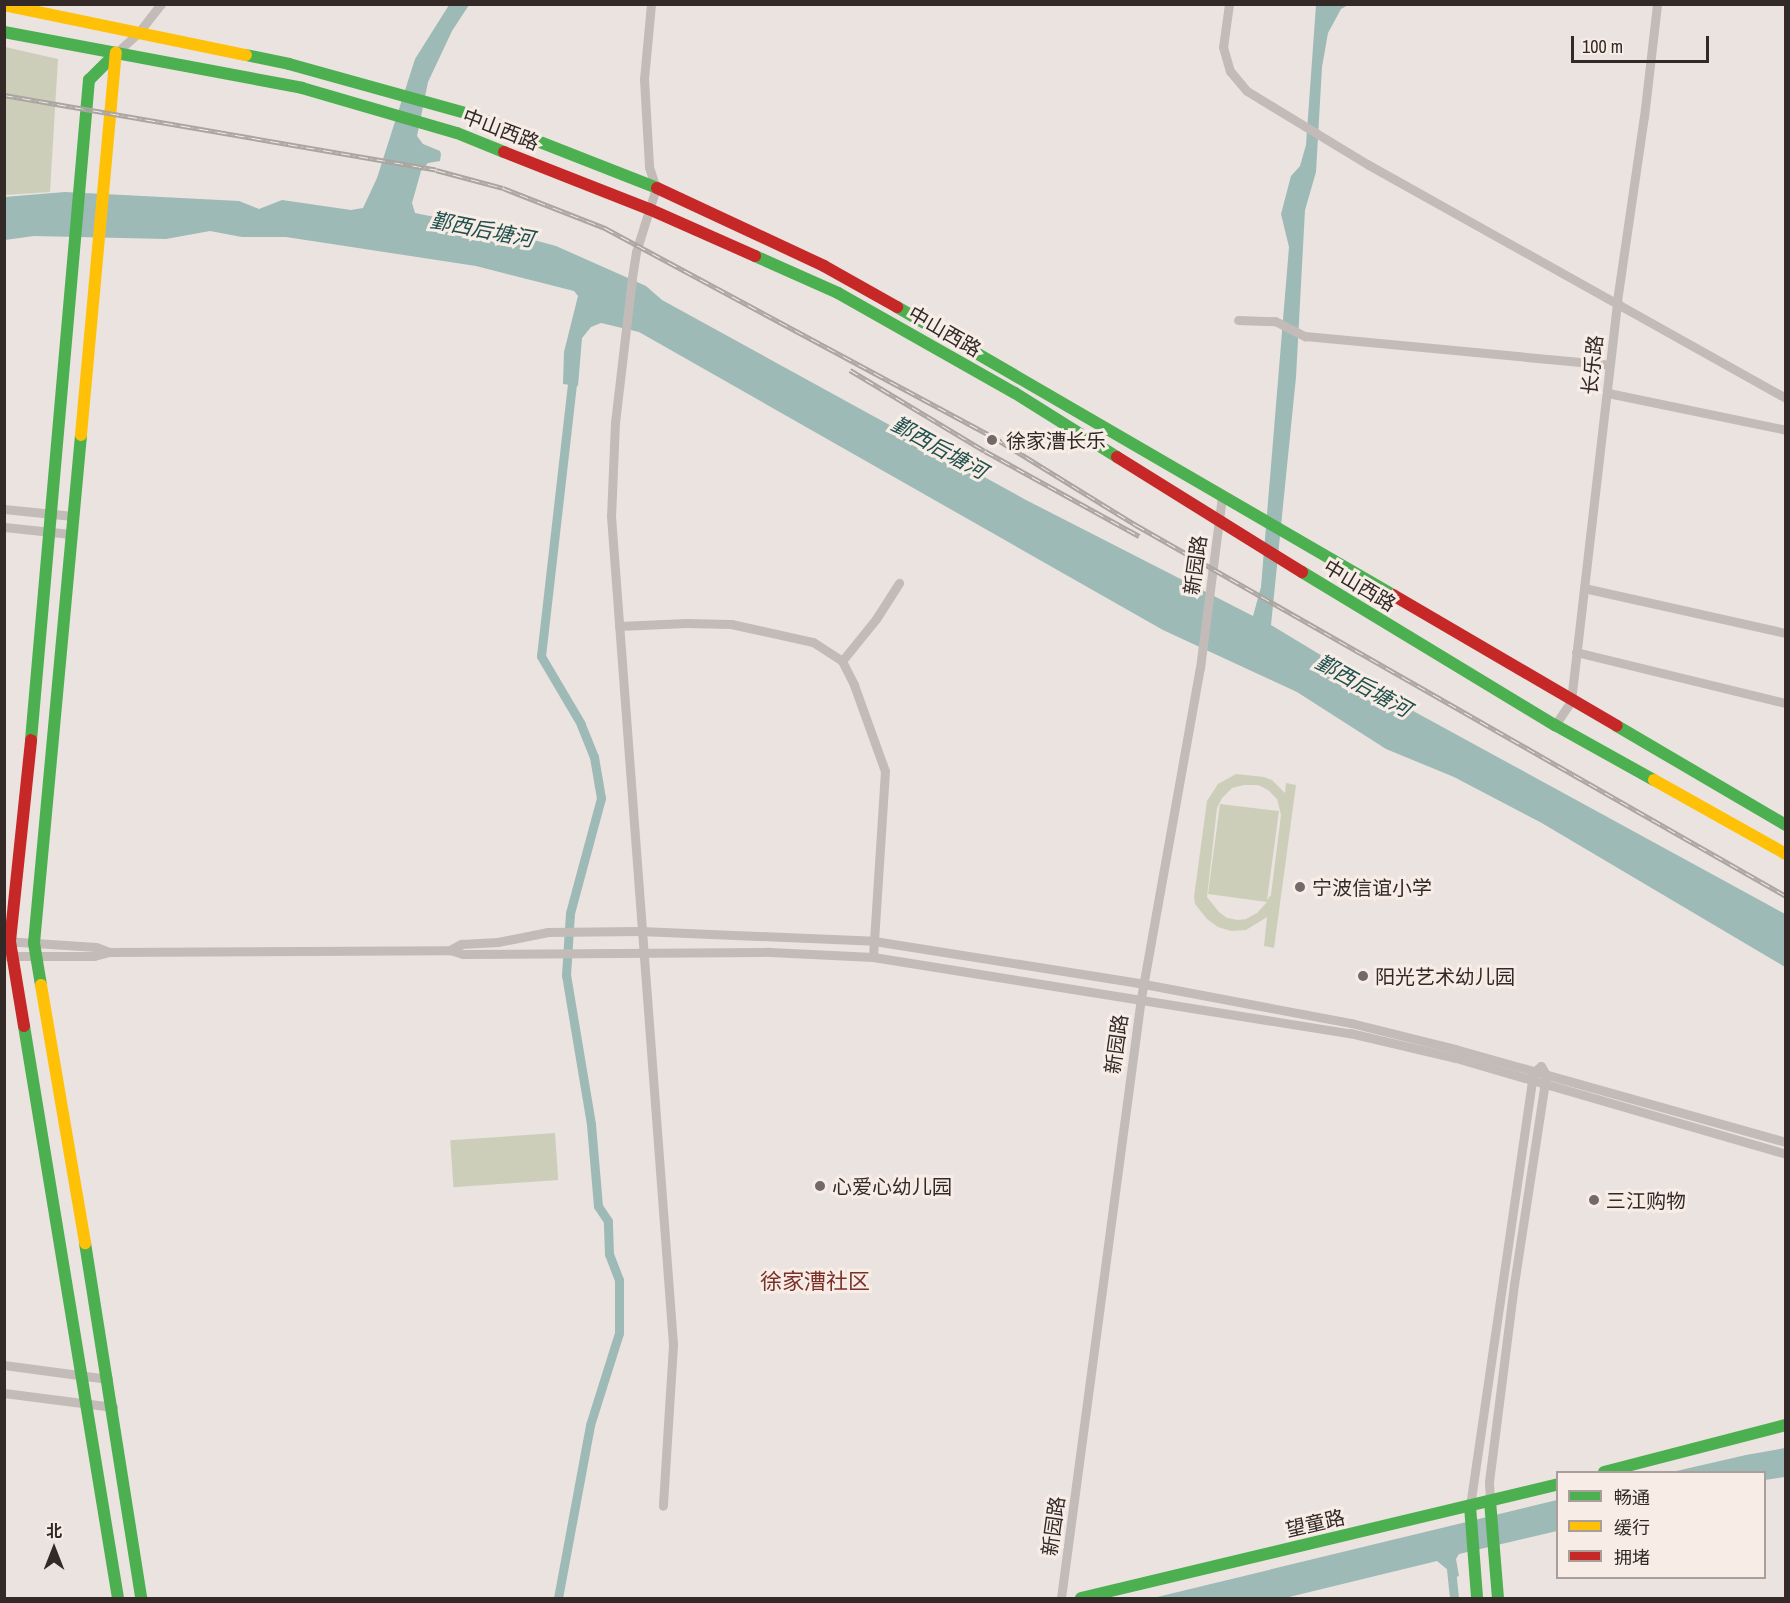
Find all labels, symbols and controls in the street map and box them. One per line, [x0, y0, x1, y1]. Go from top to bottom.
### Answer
scale bar [1574, 24, 1712, 62]
text: 100 m [1582, 34, 1623, 59]
street label: 中山西路 [459, 103, 543, 155]
water label: 鄞西后塘河 [428, 208, 536, 252]
street label: 中山西路 [904, 301, 986, 361]
street label: 长乐路 [1577, 334, 1607, 396]
water label: 鄞西后塘河 [887, 412, 991, 484]
place label: 徐家漕长乐 [1006, 428, 1106, 452]
marker: 徐家漕长乐 [983, 431, 1001, 449]
street label: 新园路 [1179, 534, 1211, 596]
street label: 中山西路 [1320, 554, 1400, 616]
water label: 鄞西后塘河 [1311, 650, 1415, 722]
place label: 宁波信谊小学 [1312, 875, 1432, 899]
marker: 宁波信谊小学 [1293, 880, 1307, 894]
place label: 阳光艺术幼儿园 [1375, 964, 1515, 988]
marker: 阳光艺术幼儿园 [1356, 969, 1370, 983]
street label: 新园路 [1100, 1013, 1132, 1075]
place label: 心爱心幼儿园 [832, 1174, 952, 1198]
marker: 心爱心幼儿园 [813, 1179, 827, 1193]
place label: 三江购物 [1606, 1188, 1686, 1212]
marker: 三江购物 [1587, 1193, 1601, 1207]
district label: 徐家漕社区 [760, 1269, 870, 1295]
legend [1556, 1471, 1766, 1579]
text: 畅通 [1614, 1485, 1650, 1510]
street label: 新园路 [1037, 1495, 1069, 1557]
street label: 望童路 [1283, 1505, 1347, 1541]
text: 缓行 [1614, 1515, 1650, 1540]
north arrow [24, 1519, 84, 1579]
text: 北 [46, 1520, 62, 1542]
text: 拥堵 [1614, 1545, 1650, 1570]

